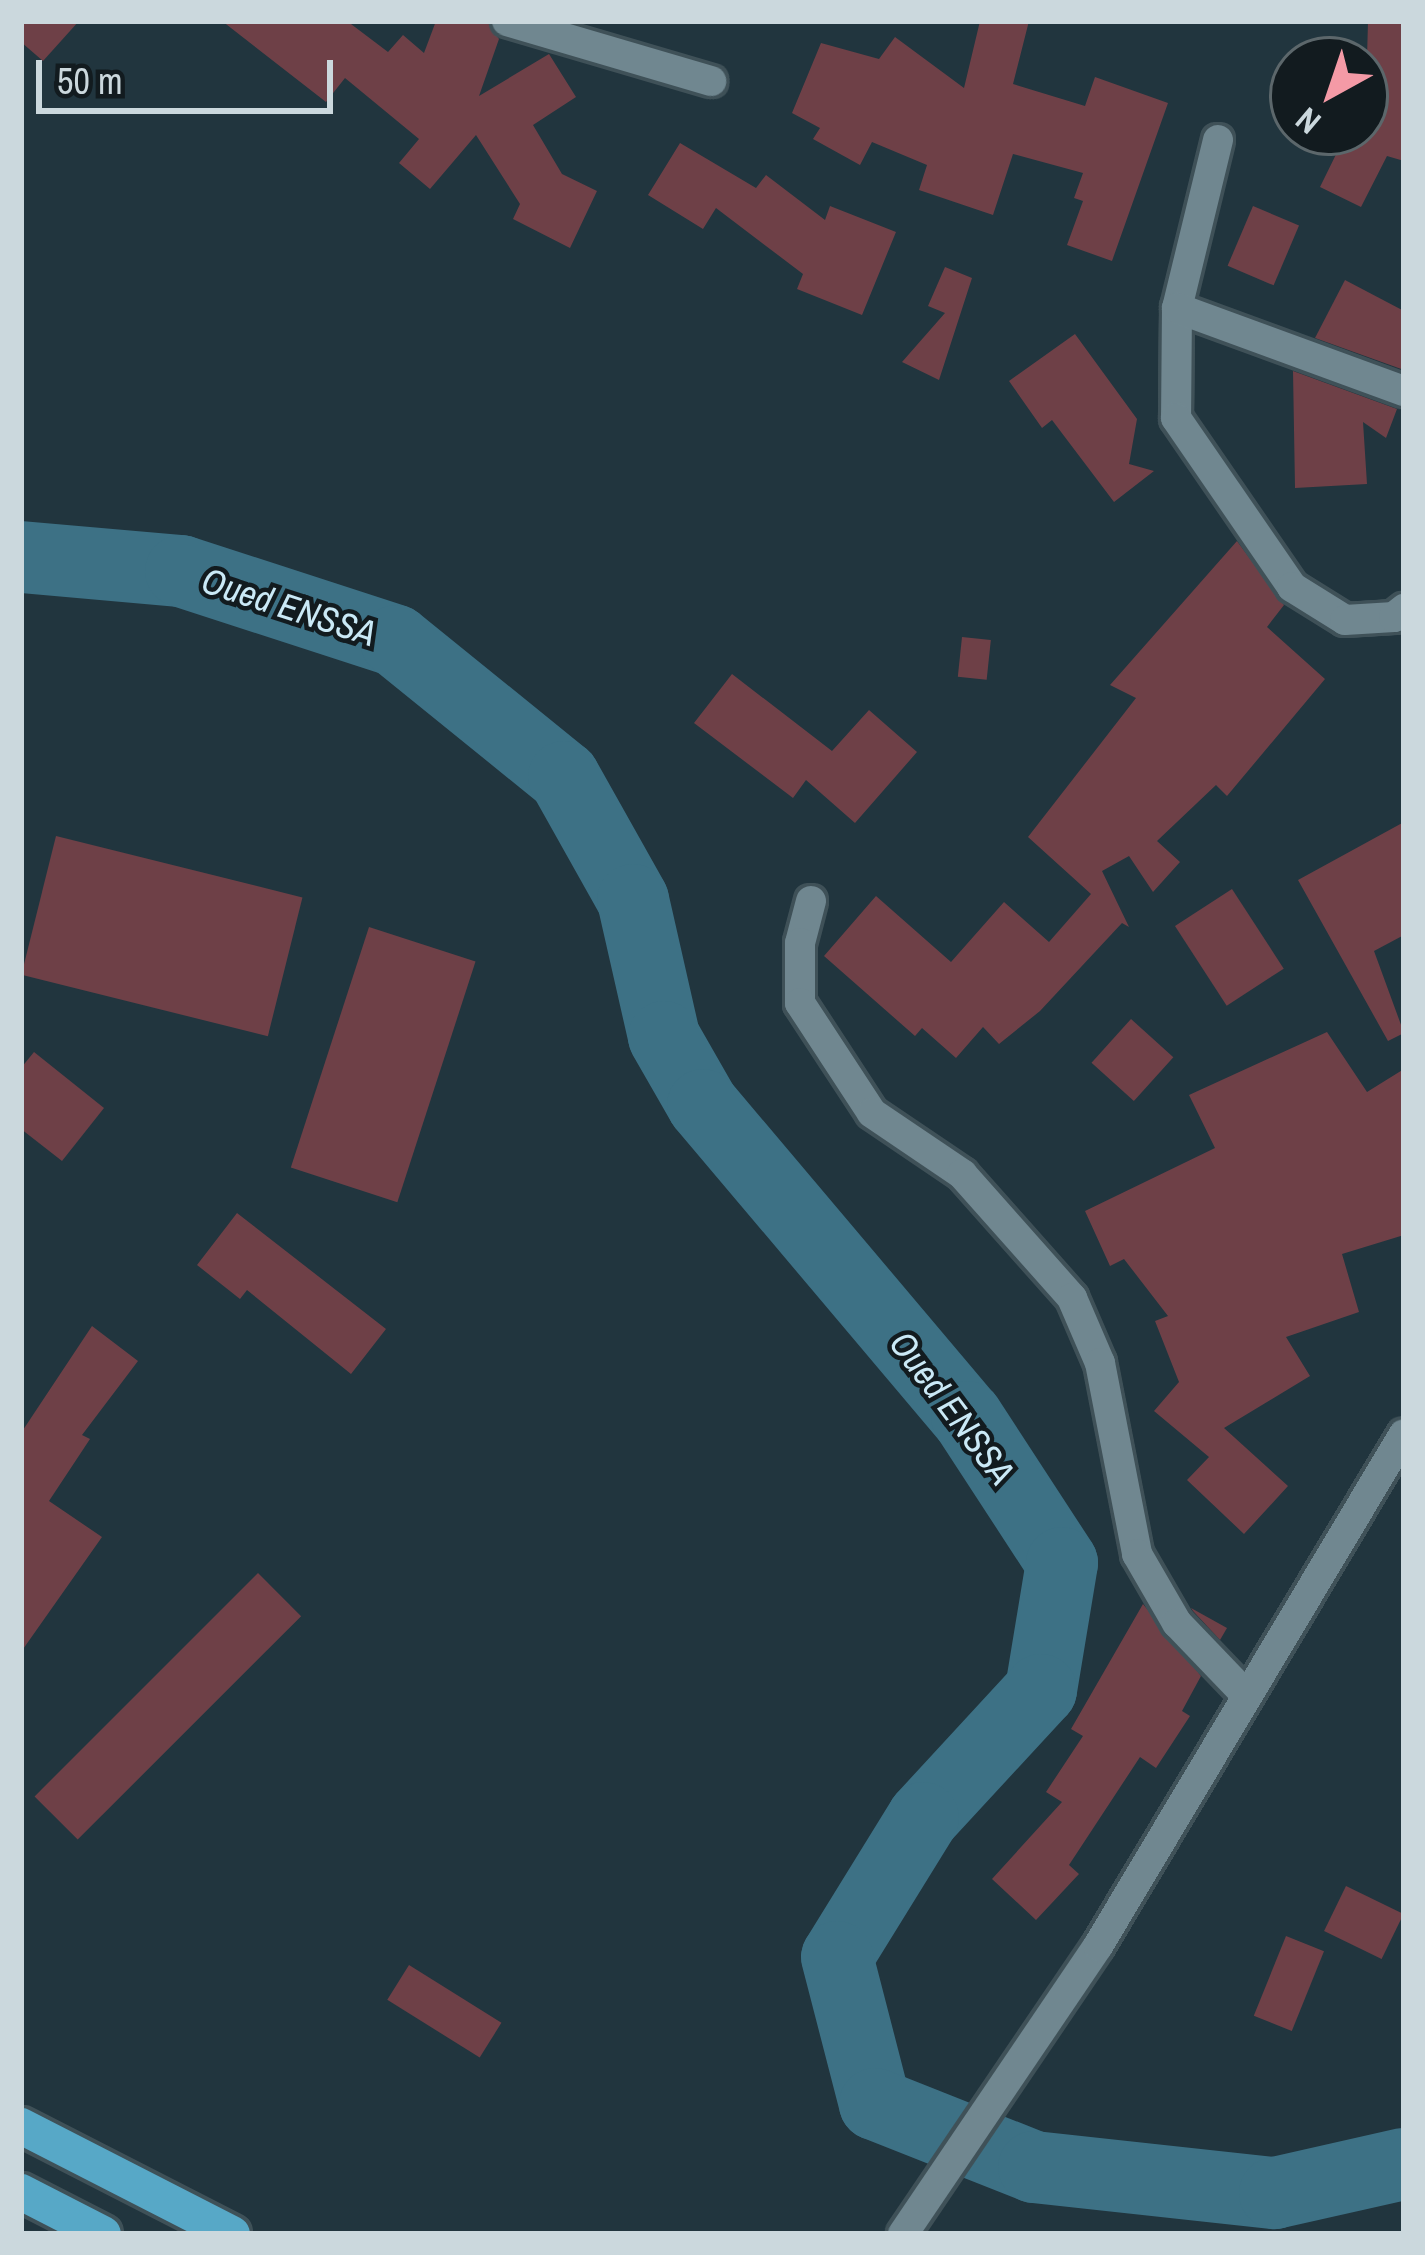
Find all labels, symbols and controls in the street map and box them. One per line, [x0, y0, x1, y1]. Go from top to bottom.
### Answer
scale bar [42, 36, 339, 110]
north arrow [1269, 36, 1389, 156]
text: 50 m [57, 57, 123, 105]
text: N [1286, 98, 1329, 144]
water label: Oued ENSSA [196, 559, 382, 655]
water label: Oued ENSSA [880, 1323, 1024, 1493]

